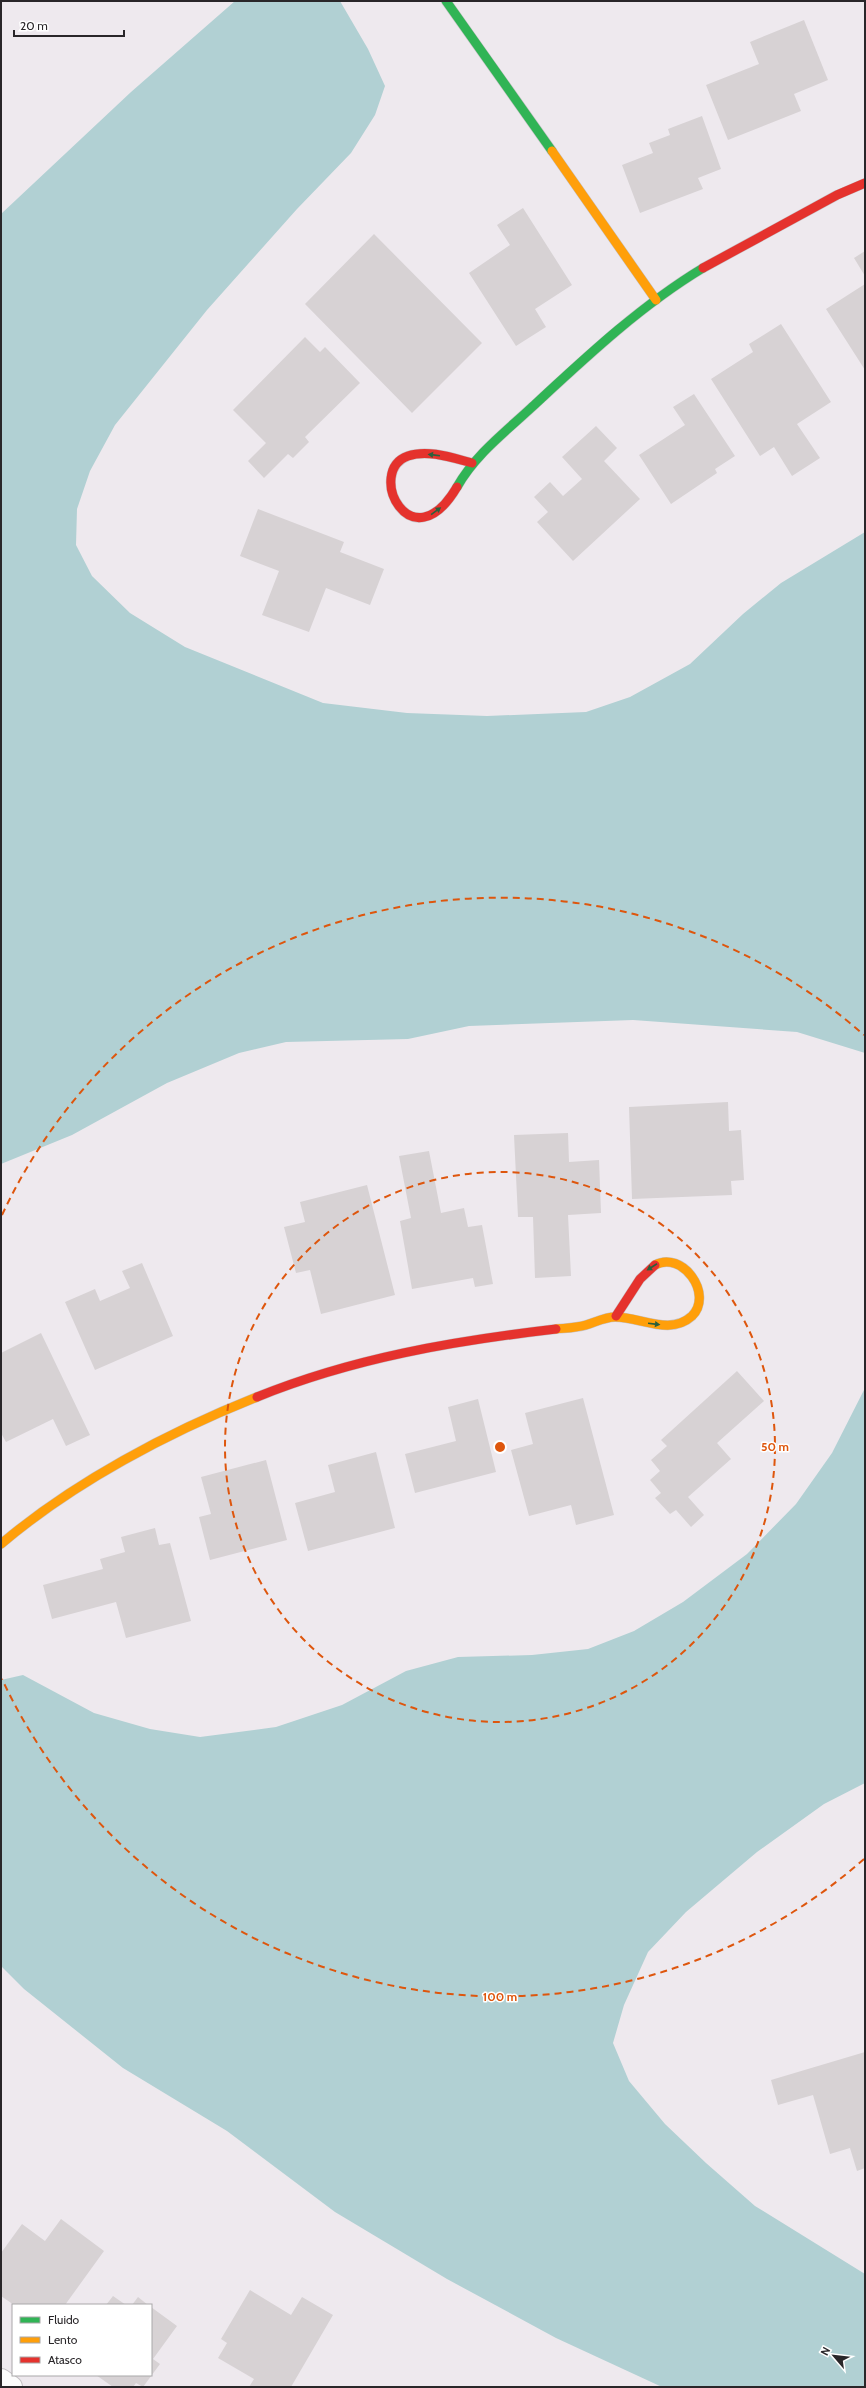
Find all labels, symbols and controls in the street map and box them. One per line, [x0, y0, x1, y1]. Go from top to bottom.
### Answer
scale bar [14, 12, 124, 38]
text: 20 m [20, 18, 48, 33]
one-way arrow [428, 452, 440, 459]
one-way arrow [431, 507, 442, 515]
one-way arrow [647, 1264, 658, 1271]
one-way arrow [648, 1321, 660, 1327]
text: 50 m [761, 1439, 789, 1454]
centre of rings [493, 1440, 507, 1454]
text: 100 m [483, 1989, 517, 2004]
legend [12, 2304, 152, 2376]
text: Fluido [48, 2312, 80, 2327]
text: Lento [48, 2332, 78, 2347]
north arrow [814, 2336, 854, 2376]
text: N [817, 2345, 833, 2358]
text: Atasco [48, 2352, 82, 2367]

